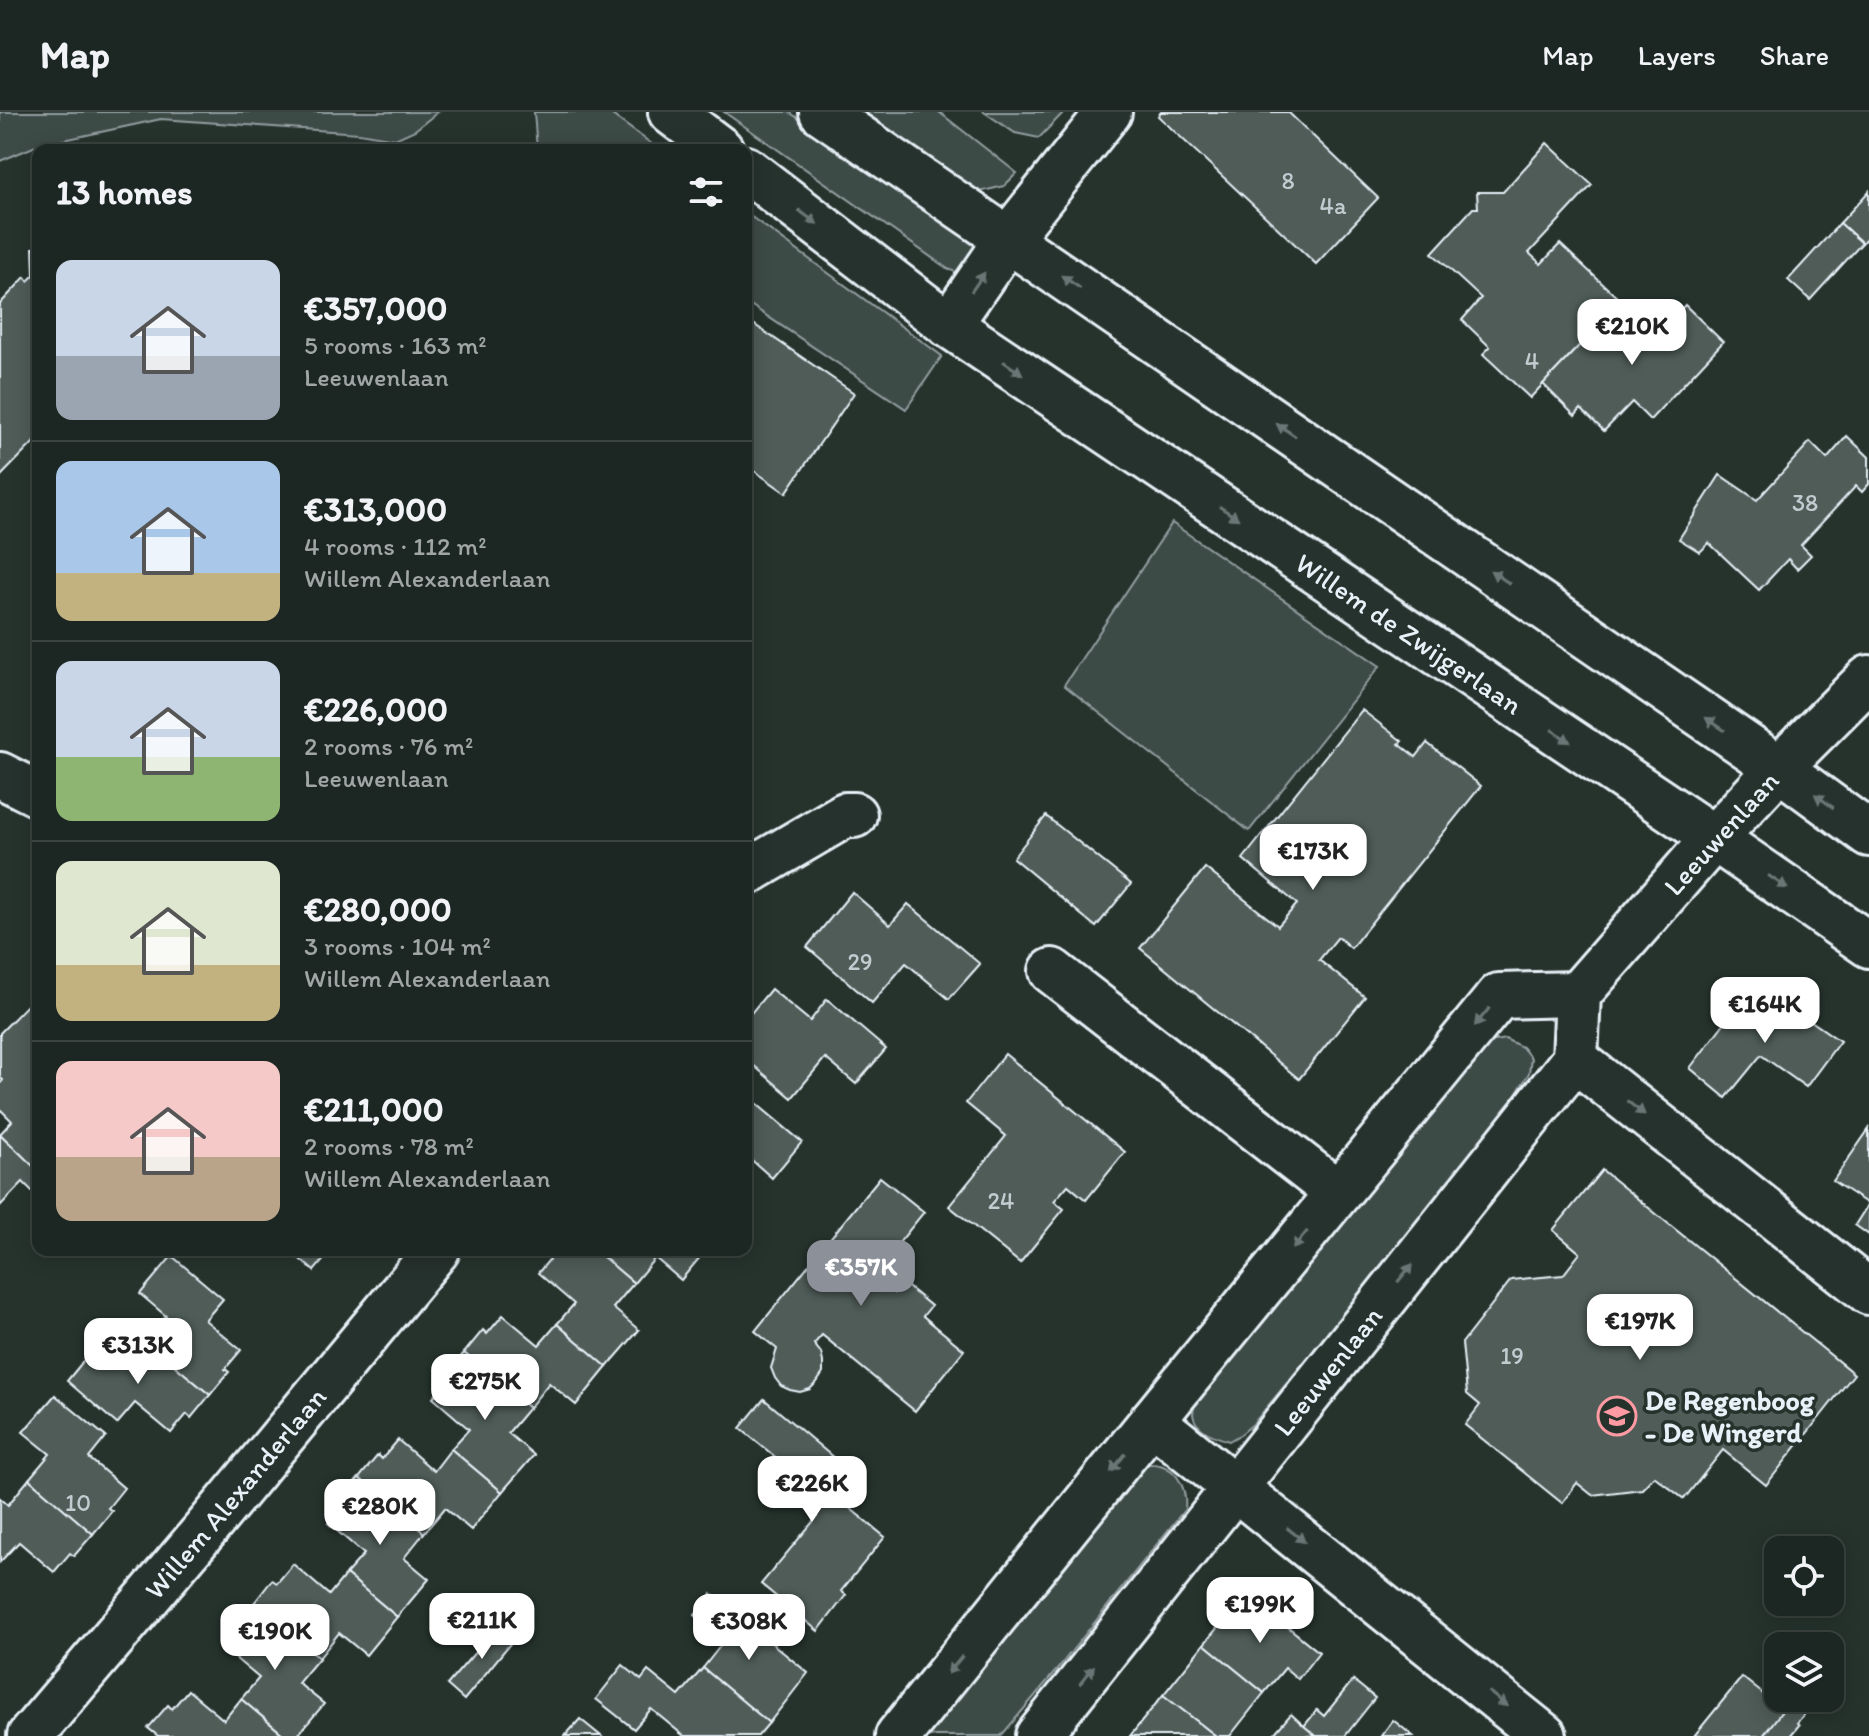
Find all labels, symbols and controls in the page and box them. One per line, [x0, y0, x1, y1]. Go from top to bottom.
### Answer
text: Map [40, 32, 110, 78]
text: Map [1542, 38, 1594, 72]
text: Layers [1638, 38, 1716, 72]
text: Share [1760, 38, 1829, 72]
house number: 8 [1281, 166, 1295, 195]
icon: filters [684, 170, 728, 214]
text: 13 homes [56, 172, 192, 213]
house number: 4a [1320, 191, 1347, 220]
one-way arrow [798, 208, 818, 224]
one-way arrow [970, 271, 985, 292]
one-way arrow [1061, 275, 1082, 290]
text: €357,000 [304, 288, 448, 329]
icon: home [120, 292, 216, 388]
pin: €210K [1576, 299, 1688, 367]
text: €210K [1595, 309, 1669, 341]
text: 5 rooms · 163 m² [304, 329, 487, 361]
house number: 4 [1525, 346, 1539, 375]
one-way arrow [1003, 360, 1024, 375]
text: Leeuwenlaan [304, 361, 449, 393]
one-way arrow [1275, 422, 1296, 437]
house number: 38 [1792, 488, 1818, 517]
text: €313,000 [304, 489, 447, 530]
icon: home [120, 493, 216, 589]
one-way arrow [1219, 505, 1240, 520]
text: 4 rooms · 112 m² [304, 530, 487, 562]
street label: Willem de Zwijgerlaan [1289, 545, 1529, 722]
text: Willem Alexanderlaan [304, 562, 550, 594]
one-way arrow [1490, 570, 1511, 585]
text: €226,000 [304, 689, 448, 730]
icon: home [120, 693, 216, 789]
one-way arrow [1704, 717, 1725, 732]
one-way arrow [1551, 728, 1572, 743]
text: 2 rooms · 76 m² [304, 730, 473, 762]
text: Leeuwenlaan [304, 762, 449, 794]
street label: Leeuwenlaan [1656, 764, 1786, 902]
one-way arrow [1814, 793, 1834, 809]
pin: €173K [1257, 824, 1369, 892]
text: €173K [1278, 834, 1348, 866]
one-way arrow [1767, 874, 1788, 889]
text: €280,000 [304, 889, 452, 930]
icon: home [120, 893, 216, 989]
text: 3 rooms · 104 m² [304, 930, 491, 962]
house number: 29 [847, 947, 873, 976]
text: Willem Alexanderlaan [304, 962, 550, 994]
pin: €164K [1709, 977, 1821, 1045]
text: €164K [1729, 987, 1801, 1019]
one-way arrow [1474, 1007, 1491, 1027]
text: €211,000 [304, 1089, 444, 1130]
icon: home [120, 1093, 216, 1189]
one-way arrow [1626, 1099, 1646, 1115]
text: 2 rooms · 78 m² [304, 1130, 474, 1162]
text: Willem Alexanderlaan [304, 1162, 550, 1194]
house number: 24 [987, 1186, 1015, 1215]
one-way arrow [1292, 1230, 1309, 1250]
pin: €357K [805, 1240, 917, 1308]
text: €357K [825, 1250, 897, 1282]
one-way arrow [1396, 1263, 1412, 1283]
pin: €197K [1584, 1294, 1696, 1362]
street label: Leeuwenlaan [1266, 1299, 1389, 1443]
text: €197K [1605, 1304, 1675, 1336]
pin: €313K [82, 1318, 194, 1386]
text: €313K [102, 1328, 174, 1360]
house number: 19 [1500, 1341, 1524, 1370]
pin: €275K [429, 1354, 541, 1422]
text: €275K [449, 1364, 521, 1396]
street label: Willem Alexanderlaan [137, 1380, 333, 1606]
place label: De Regenboog - De Wingerd [1645, 1383, 1815, 1449]
school or university icon: De Regenboog - De Wingerd [1596, 1395, 1638, 1437]
one-way arrow [1110, 1453, 1126, 1473]
pin: €226K [756, 1456, 868, 1524]
text: €226K [776, 1466, 848, 1498]
pin: €280K [324, 1479, 436, 1547]
house number: 10 [65, 1488, 91, 1517]
text: €280K [342, 1489, 418, 1521]
one-way arrow [1286, 1526, 1306, 1543]
map controls [1764, 1536, 1844, 1712]
button: locate [1764, 1536, 1844, 1616]
pin: €199K [1204, 1577, 1316, 1645]
text: €199K [1225, 1587, 1295, 1619]
pin: €211K [426, 1593, 538, 1661]
pin: €308K [693, 1594, 805, 1662]
text: €211K [447, 1603, 517, 1635]
pin: €190K [219, 1604, 331, 1672]
text: €308K [711, 1604, 787, 1636]
text: €190K [238, 1614, 312, 1646]
button: layers [1764, 1632, 1844, 1712]
one-way arrow [947, 1655, 963, 1675]
one-way arrow [1078, 1665, 1094, 1685]
one-way arrow [1488, 1690, 1508, 1706]

